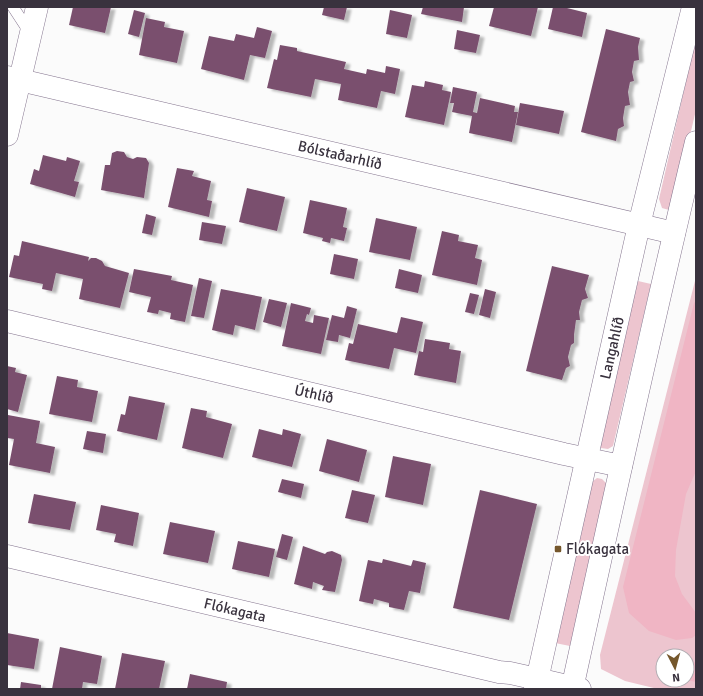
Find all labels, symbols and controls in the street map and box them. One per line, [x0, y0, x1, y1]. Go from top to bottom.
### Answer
street label: Bólstaðarhlíð [296, 137, 384, 173]
street label: Langahlíð [596, 315, 628, 381]
street label: Úthlíð [293, 380, 336, 407]
place label: Flókagata [566, 540, 629, 558]
marker: Flókagata [553, 544, 563, 554]
street label: Flókagata [202, 594, 268, 626]
north arrow [655, 648, 695, 688]
text: N [672, 671, 680, 684]

